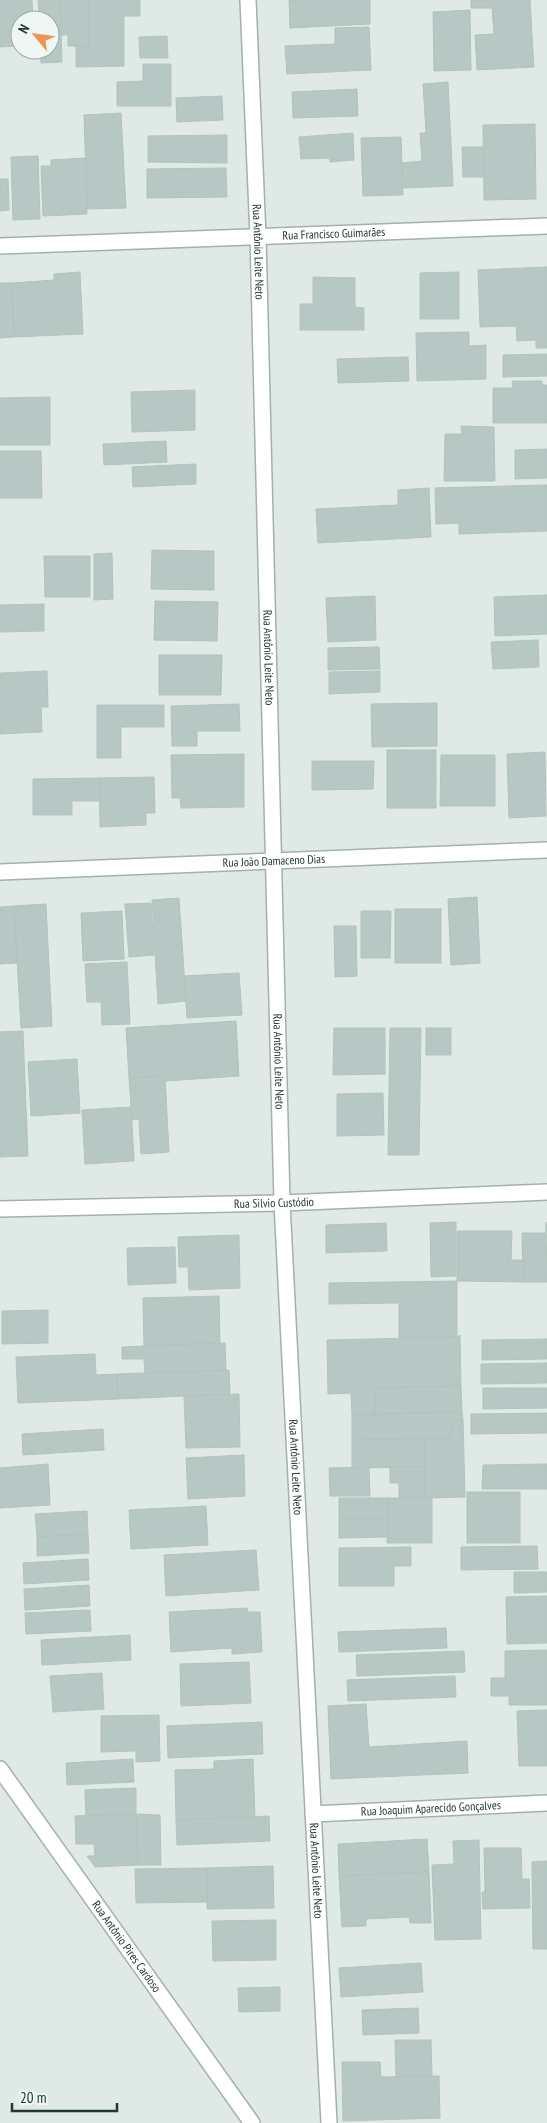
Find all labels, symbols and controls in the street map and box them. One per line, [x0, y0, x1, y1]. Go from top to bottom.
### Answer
north arrow [10, 10, 60, 60]
text: N [14, 21, 33, 36]
street label: Rua Antônio Leite Neto [250, 204, 268, 300]
street label: Rua Francisco Guimarães [282, 224, 385, 243]
street label: Rua Antônio Leite Neto [260, 610, 278, 706]
street label: Rua João Damaceno Dias [222, 851, 325, 870]
street label: Rua Antônio Leite Neto [270, 1014, 288, 1110]
street label: Rua Silvio Custódio [234, 1194, 314, 1211]
street label: Rua Antônio Leite Neto [286, 1419, 306, 1515]
street label: Rua Joaquim Aparecido Gonçalves [361, 1797, 501, 1819]
street label: Rua Antônio Leite Neto [307, 1822, 327, 1919]
street label: Rua Antônio Pires Cardoso [89, 1898, 165, 1995]
scale bar [12, 2080, 118, 2112]
text: 20 m [20, 2088, 46, 2107]

